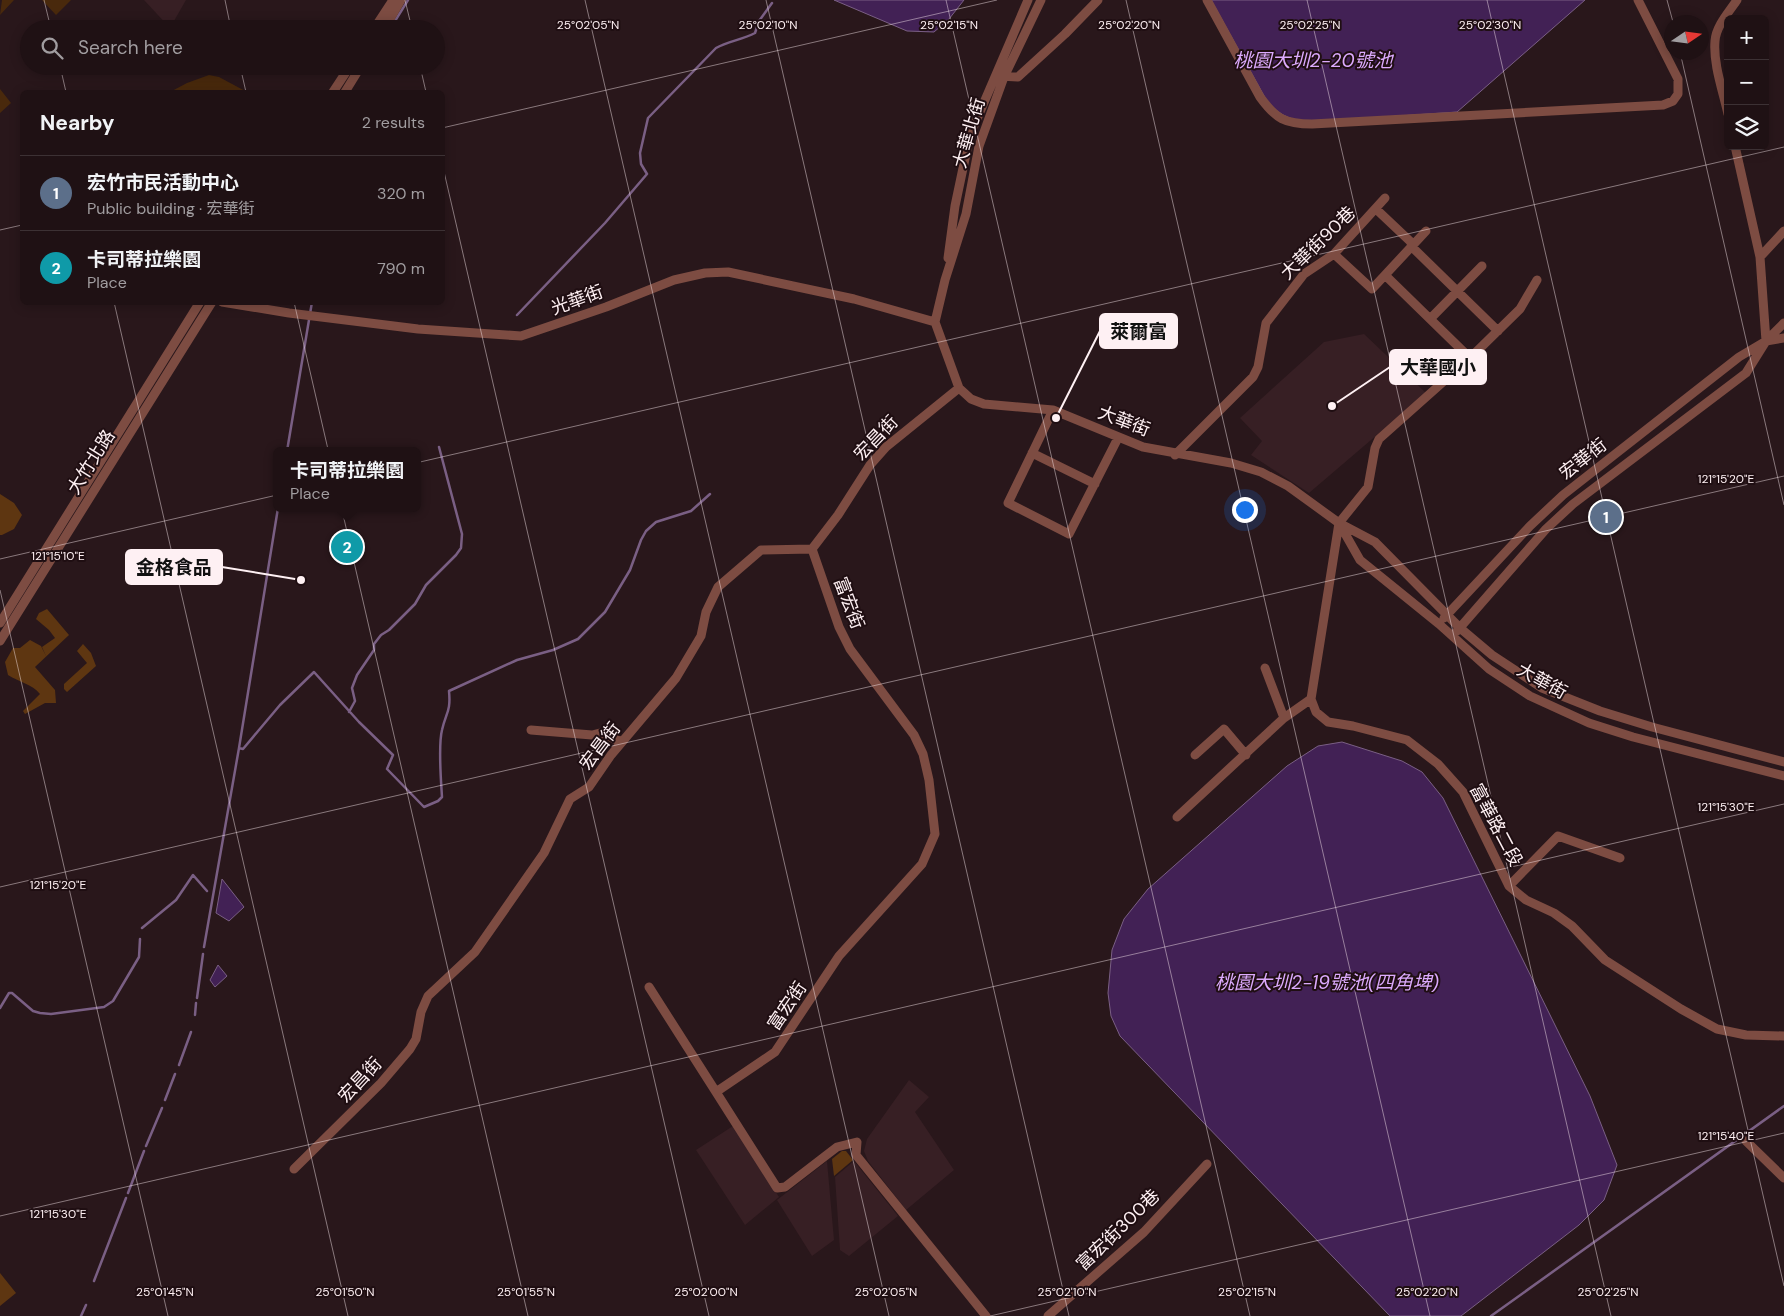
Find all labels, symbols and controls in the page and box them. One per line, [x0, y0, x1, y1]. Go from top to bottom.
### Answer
north arrow [1664, 15, 1709, 60]
map controls [1724, 15, 1769, 150]
button: + [1724, 15, 1769, 60]
text: 25°02'05"N [557, 17, 619, 33]
text: 25°02'10"N [739, 17, 798, 33]
text: 25°02'15"N [920, 17, 978, 33]
text: 25°02'20"N [1098, 17, 1160, 33]
text: 25°02'25"N [1279, 17, 1341, 33]
text: 25°02'30"N [1459, 17, 1521, 33]
search box [20, 20, 445, 75]
icon: search [38, 34, 66, 62]
text: Search here [78, 35, 183, 60]
water label: 桃園大圳2-20號池 [1234, 48, 1394, 73]
button: − [1724, 60, 1769, 105]
street label: 大華北街 [948, 95, 990, 171]
button: layers [1724, 105, 1769, 150]
text: Nearby [40, 109, 114, 137]
text: 2 results [362, 112, 425, 133]
text: 宏竹市民活動中心 [87, 170, 239, 195]
text: 1 [53, 183, 59, 204]
text: 320 m [377, 183, 425, 204]
text: Public building · 宏華街 [87, 198, 255, 219]
street label: 大華街90巷 [1275, 201, 1361, 285]
text: 卡司蒂拉樂園 [87, 247, 201, 272]
text: 2 [51, 258, 61, 279]
text: 790 m [377, 258, 425, 279]
text: Place [87, 272, 127, 293]
street label: 光華街 [548, 279, 606, 321]
callout: 萊爾富 [1100, 314, 1177, 348]
text: 萊爾富 [1110, 319, 1168, 344]
callout: 大華國小 [1390, 350, 1486, 384]
text: 大華國小 [1400, 355, 1476, 380]
street label: 大華街 [1094, 400, 1154, 442]
street label: 宏昌街 [849, 410, 903, 466]
street label: 大竹北路 [62, 425, 120, 499]
street label: 宏華街 [1554, 433, 1612, 485]
popup [273, 447, 421, 512]
text: 卡司蒂拉樂園 [290, 458, 404, 483]
text: 121°15'20"E [1698, 471, 1754, 487]
text: Place [290, 483, 330, 504]
your location [1232, 497, 1258, 523]
pin: 1 [1590, 498, 1622, 536]
pin: 2 [331, 528, 363, 566]
text: 121°15'10"E [31, 548, 85, 564]
callout: 金格食品 [126, 550, 222, 584]
text: 金格食品 [136, 555, 212, 580]
street label: 富宏街 [828, 573, 870, 633]
street label: 大華街 [1513, 657, 1571, 705]
street label: 宏昌街 [574, 717, 626, 775]
street label: 富華路二段 [1464, 780, 1528, 870]
text: 121°15'30"E [1698, 799, 1755, 815]
text: 121°15'20"E [30, 877, 86, 893]
water label: 桃園大圳2-19號池(四角埤) [1215, 970, 1439, 995]
street label: 富宏街 [762, 977, 812, 1035]
street label: 宏昌街 [333, 1052, 387, 1108]
text: 121°15'40"E [1698, 1128, 1754, 1144]
street label: 富宏街300巷 [1071, 1184, 1165, 1276]
text: 121°15'30"E [30, 1206, 87, 1222]
text: 25°01'45"N [136, 1284, 194, 1300]
text: 25°01'50"N [315, 1284, 375, 1300]
text: 25°01'55"N [497, 1284, 555, 1300]
text: 25°02'00"N [674, 1284, 738, 1300]
text: 25°02'05"N [855, 1284, 917, 1300]
text: 25°02'10"N [1038, 1284, 1097, 1300]
text: 25°02'15"N [1218, 1284, 1276, 1300]
text: 25°02'20"N [1396, 1284, 1458, 1300]
text: 25°02'25"N [1577, 1284, 1639, 1300]

